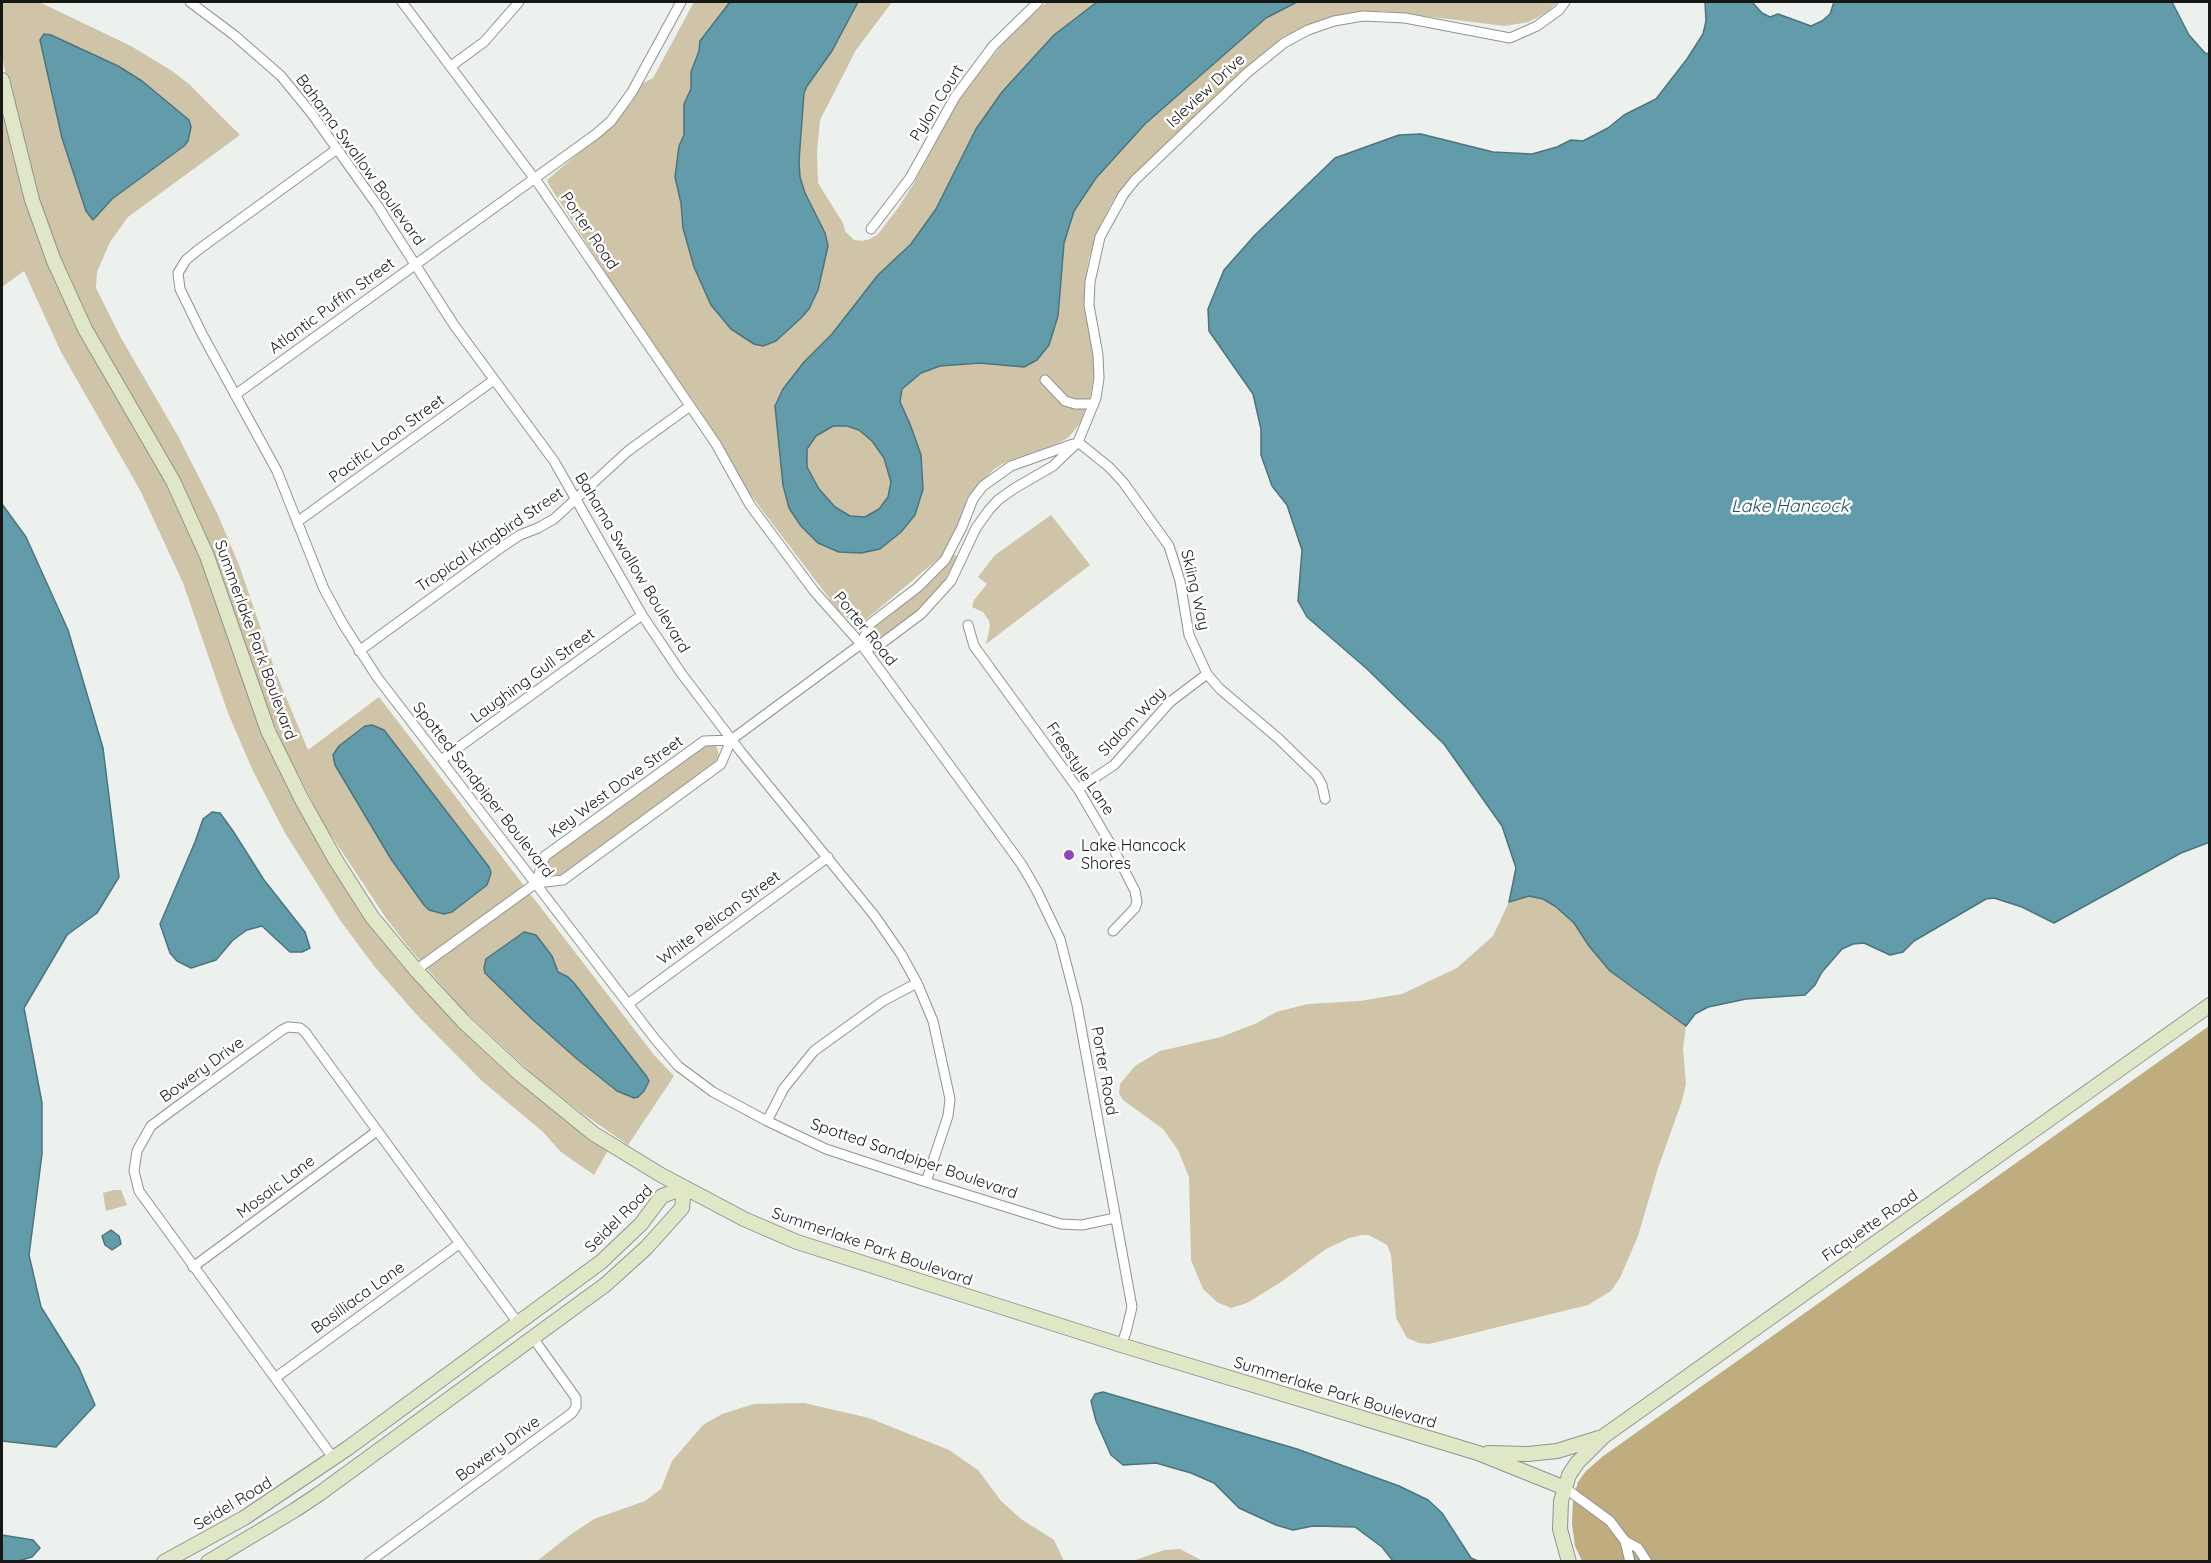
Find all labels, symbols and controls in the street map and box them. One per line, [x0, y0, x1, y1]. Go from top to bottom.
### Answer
street label: Isleview Drive [1163, 50, 1249, 132]
street label: Pylon Court [906, 61, 968, 145]
street label: Bahama Swallow Boulevard [291, 71, 429, 249]
street label: Porter Road [556, 188, 622, 274]
street label: Atlantic Puffin Street [265, 254, 399, 358]
street label: Pacific Loon Street [326, 391, 448, 487]
street label: Bahama Swallow Boulevard [570, 469, 694, 657]
street label: Tropical Kingbird Street [413, 484, 567, 596]
water label: Lake Hancock [1731, 496, 1849, 518]
street label: Summerlake Park Boulevard [210, 538, 300, 742]
street label: Skiing Way [1176, 548, 1214, 632]
street label: Porter Road [829, 588, 901, 670]
street label: Laughing Gull Street [467, 625, 599, 727]
street label: Slalom Way [1094, 683, 1170, 761]
street label: Spotted Sandpiper Boulevard [408, 698, 558, 882]
street label: Freestyle Lane [1042, 719, 1118, 819]
street label: Key West Dove Street [545, 732, 687, 842]
place label: Lake Hancock Shores [1081, 836, 1186, 874]
marker: Lake Hancock Shores [1062, 848, 1076, 862]
street label: White Pelican Street [654, 867, 784, 969]
street label: Porter Road [1087, 1025, 1121, 1117]
street label: Bowery Drive [156, 1033, 248, 1107]
street label: Spotted Sandpiper Boulevard [808, 1115, 1020, 1203]
street label: Mosaic Lane [233, 1151, 319, 1223]
street label: Seidel Road [581, 1181, 657, 1257]
street label: Ficquette Road [1818, 1186, 1922, 1266]
street label: Summerlake Park Boulevard [769, 1204, 975, 1290]
street label: Basilliaca Lane [308, 1258, 408, 1338]
street label: Summerlake Park Boulevard [1231, 1353, 1439, 1433]
street label: Bowery Drive [452, 1412, 544, 1486]
street label: Seidel Road [190, 1473, 276, 1535]

